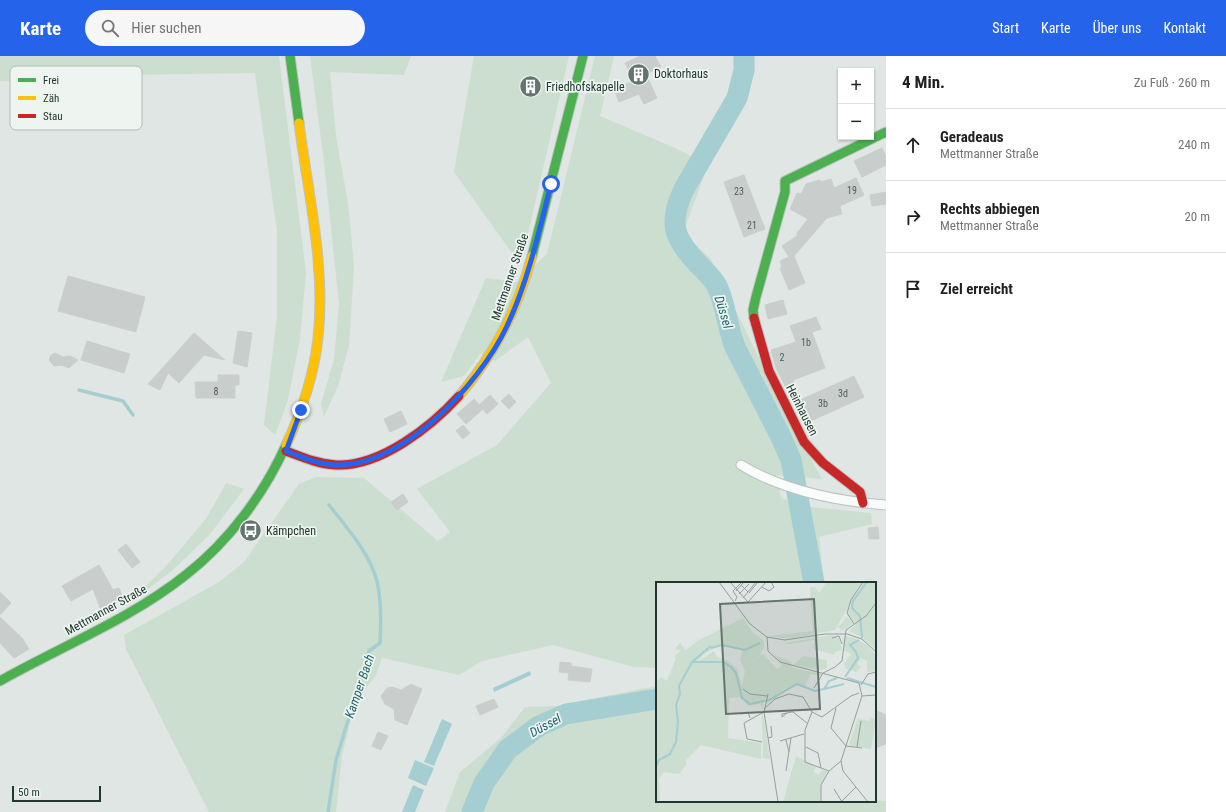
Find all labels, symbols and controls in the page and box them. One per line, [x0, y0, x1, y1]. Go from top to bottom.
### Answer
search box [85, 10, 365, 46]
text: Karte [20, 17, 61, 40]
icon: search [99, 17, 121, 39]
text: Hier suchen [131, 19, 202, 37]
text: Start [992, 20, 1019, 36]
text: Karte [1041, 20, 1071, 36]
text: Über uns [1093, 20, 1141, 36]
text: Kontakt [1163, 20, 1206, 36]
building icon: Doktorhaus [625, 61, 651, 87]
legend [10, 66, 142, 130]
place label: Doktorhaus [654, 67, 708, 81]
map controls [838, 68, 874, 140]
button: + [838, 68, 874, 104]
text: 4 Min. [902, 72, 945, 92]
text: Frei [43, 74, 59, 87]
building icon: Friedhofskapelle [518, 74, 544, 100]
text: Zu Fuß · 260 m [1134, 75, 1210, 90]
place label: Friedhofskapelle [546, 80, 625, 94]
text: Zäh [43, 92, 59, 105]
button: − [838, 104, 874, 140]
text: Stau [43, 110, 63, 123]
text: Geradeaus [940, 128, 1004, 146]
icon: ahead [902, 134, 924, 156]
text: 240 m [1178, 137, 1210, 152]
text: Mettmanner Straße [940, 146, 1039, 161]
route start [542, 175, 560, 193]
house number: 19 [847, 185, 857, 196]
house number: 23 [734, 186, 744, 197]
text: Rechts abbiegen [940, 200, 1040, 218]
icon: right [902, 206, 924, 228]
text: 20 m [1184, 209, 1210, 224]
text: Mettmanner Straße [940, 218, 1039, 233]
house number: 21 [747, 220, 757, 231]
street label: Mettmanner Straße [489, 231, 532, 322]
icon: arrive [902, 278, 924, 300]
text: Ziel erreicht [940, 280, 1013, 298]
water label: Düssel [711, 294, 736, 331]
house number: 1b [801, 337, 811, 348]
house number: 2 [780, 352, 785, 363]
street label: Heinhausen [783, 382, 821, 438]
house number: 8 [214, 386, 219, 397]
house number: 3d [838, 388, 848, 399]
house number: 3b [818, 398, 828, 409]
route end [292, 401, 310, 419]
bus stop icon: Kämpchen [237, 518, 263, 544]
place label: Kämpchen [266, 524, 316, 538]
street label: Mettmanner Straße [63, 582, 150, 638]
inset map [656, 582, 876, 802]
water label: Kamper Bach [342, 652, 377, 720]
water label: Düssel [527, 710, 565, 740]
scale bar [12, 784, 101, 803]
text: 50 m [18, 786, 40, 799]

